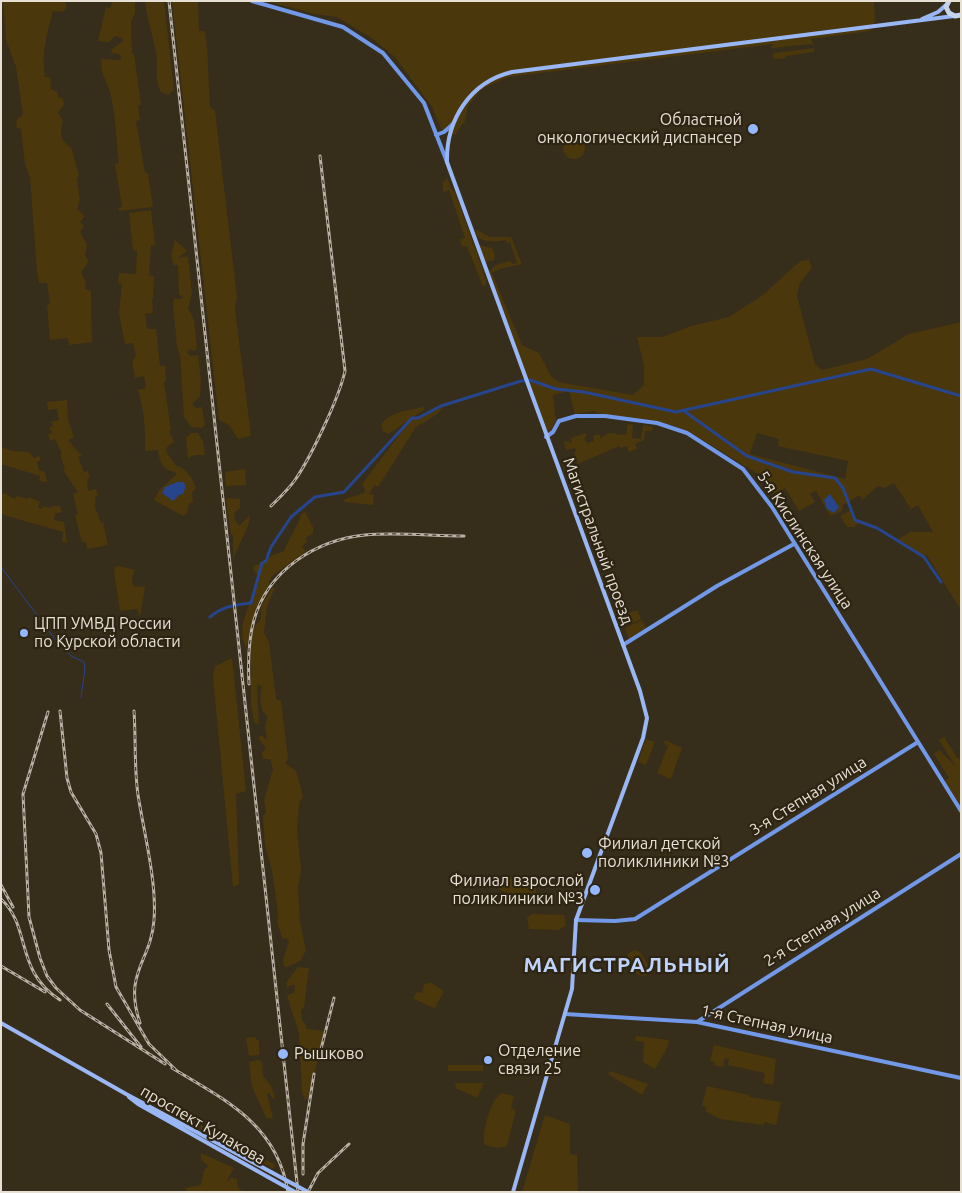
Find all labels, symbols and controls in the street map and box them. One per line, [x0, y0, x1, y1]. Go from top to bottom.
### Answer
place label: Областной онкологический диспансер [537, 110, 742, 148]
marker: Областной онкологический диспансер [746, 122, 760, 136]
street label: Магистральный проезд [559, 455, 637, 627]
street label: 5-я Кислинская улица [753, 467, 857, 613]
place label: ЦПП УМВД России по Курской области [34, 614, 181, 652]
marker: ЦПП УМВД России по Курской области [18, 627, 30, 639]
street label: 3-я Степная улица [746, 752, 870, 840]
place label: Филиал детской поликлиники №3 [598, 834, 730, 872]
marker: Филиал детской поликлиники №3 [580, 846, 594, 860]
place label: Филиал взрослой поликлиники №3 [450, 871, 584, 909]
marker: Филиал взрослой поликлиники №3 [588, 883, 602, 897]
street label: 2-я Степная улица [760, 883, 884, 971]
district label: МАГИСТРАЛЬНЫЙ [522, 952, 732, 978]
street label: 1-я Степная улица [699, 1001, 835, 1047]
place label: Отделение связи 25 [498, 1041, 581, 1079]
place label: Рышково [294, 1044, 364, 1064]
marker: Рышково [276, 1047, 290, 1061]
marker: Отделение связи 25 [482, 1054, 494, 1066]
street label: проспект Кулакова [137, 1081, 269, 1169]

